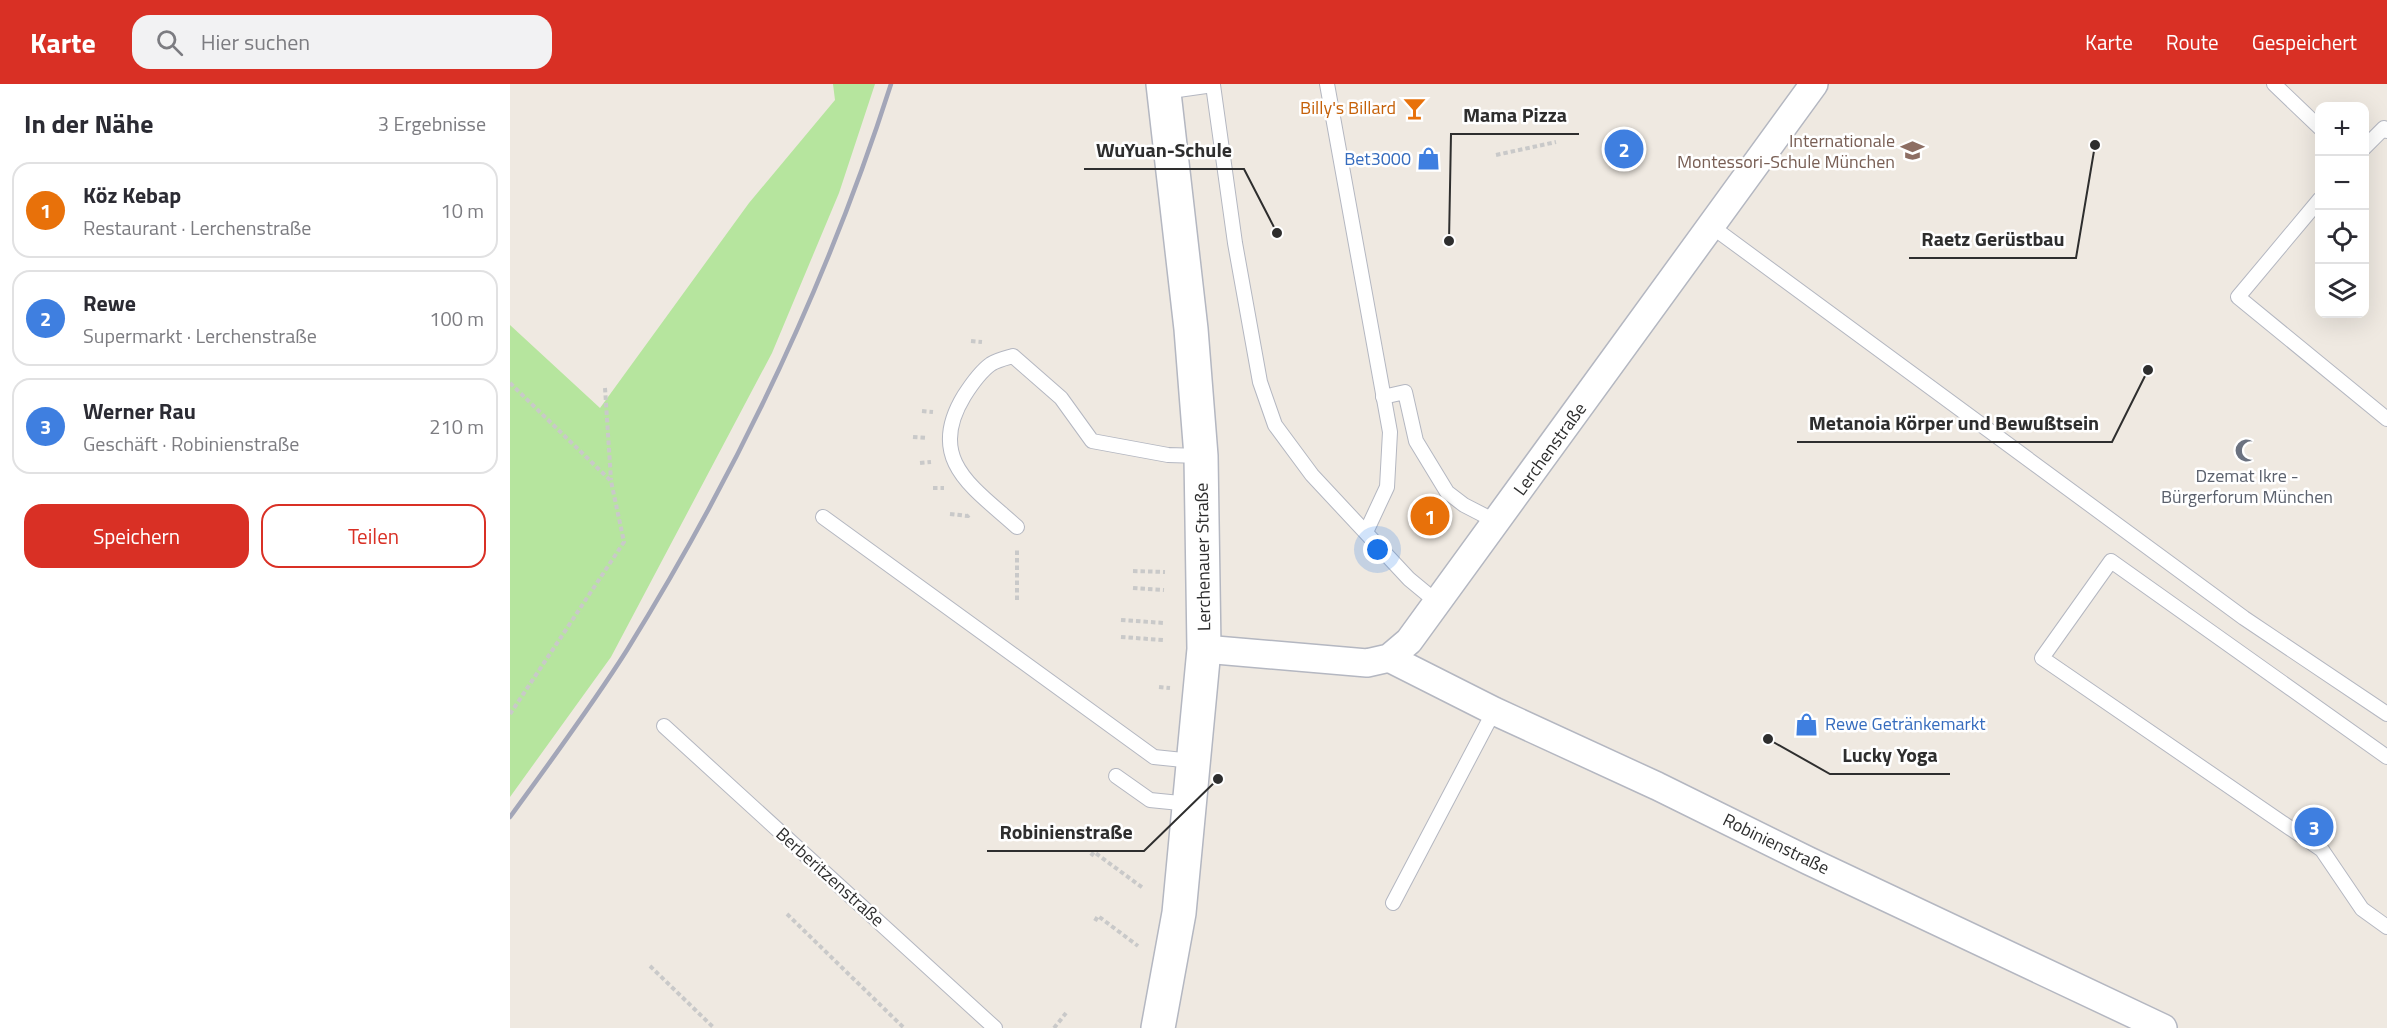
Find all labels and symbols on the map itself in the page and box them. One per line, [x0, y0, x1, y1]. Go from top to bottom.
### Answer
place label: Billy's Billard [1300, 94, 1396, 121]
bar icon: Billy's Billard [1401, 95, 1427, 121]
callout: Mama Pizza [1451, 96, 1579, 134]
text: Mama Pizza [1463, 99, 1567, 130]
pin: 2 [1604, 126, 1644, 172]
place label: Internationale Montessori-Schule München [1677, 127, 1895, 175]
callout: WuYuan-Schule [1084, 131, 1244, 169]
text: WuYuan-Schule [1096, 134, 1232, 165]
school or university icon: Internationale Montessori-Schule München [1900, 138, 1926, 164]
place label: Bet3000 [1344, 145, 1411, 172]
shop icon: Bet3000 [1416, 146, 1442, 172]
callout: Raetz Gerüstbau [1909, 220, 2076, 258]
text: Raetz Gerüstbau [1921, 223, 2065, 254]
street label: Lerchenstraße [1507, 397, 1593, 501]
callout: Metanoia Körper und Bewußtsein [1797, 404, 2112, 442]
text: Metanoia Körper und Bewußtsein [1809, 407, 2099, 438]
mosque icon: Dzemat Ikre - Bürgerforum München [2234, 437, 2260, 463]
place label: Dzemat Ikre - Bürgerforum München [2161, 462, 2333, 510]
street label: Lerchenauer Straße [1188, 483, 1217, 631]
pin: 1 [1410, 494, 1450, 538]
your location [1363, 535, 1392, 564]
place label: Rewe Getränkemarkt [1825, 710, 1986, 737]
shop icon: Rewe Getränkemarkt [1794, 711, 1820, 737]
callout: Lucky Yoga [1830, 736, 1950, 774]
text: Lucky Yoga [1842, 739, 1938, 770]
pin: 3 [2294, 804, 2334, 850]
street label: Robinienstraße [1718, 806, 1834, 881]
callout: Robinienstraße [987, 813, 1144, 851]
text: Robinienstraße [999, 816, 1133, 847]
street label: Berberitzenstraße [770, 821, 891, 933]

